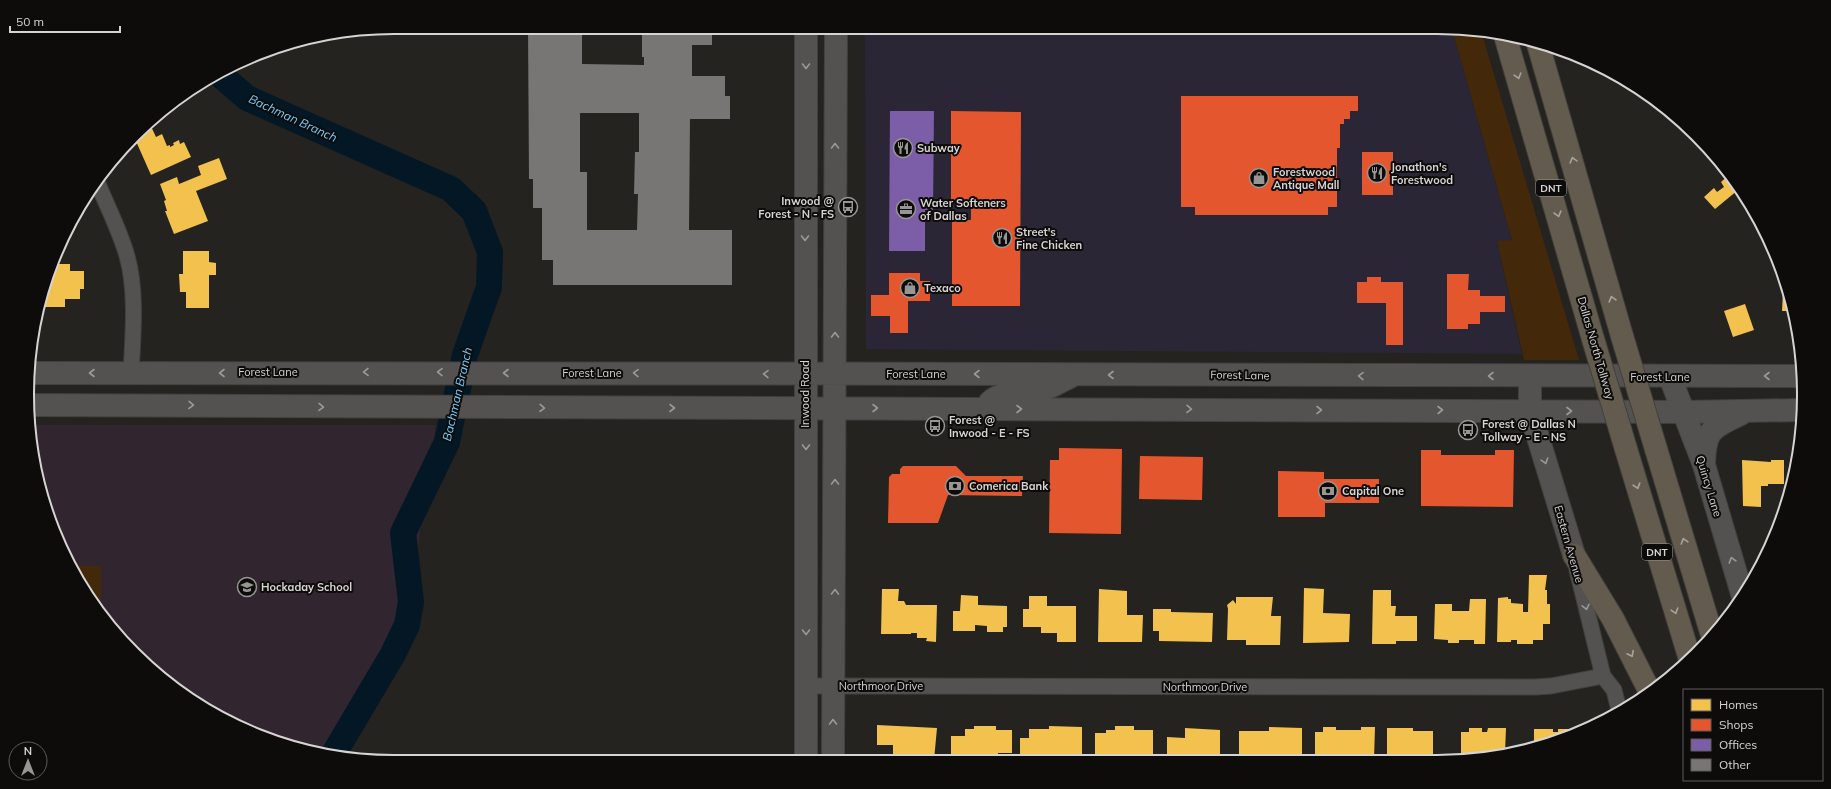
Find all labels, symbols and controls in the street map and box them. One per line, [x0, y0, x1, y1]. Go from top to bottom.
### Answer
scale bar [10, 8, 120, 34]
text: 50 m [16, 14, 44, 29]
one-way arrow [802, 63, 810, 69]
one-way arrow [1513, 72, 1522, 79]
water label: Bachman Branch [246, 91, 340, 145]
restaurant icon: Subway [892, 137, 914, 159]
place label: Subway [917, 141, 960, 155]
one-way arrow [831, 143, 839, 149]
one-way arrow [1569, 157, 1578, 164]
place label: Jonathon's Forestwood [1391, 160, 1453, 187]
restaurant icon: Jonathon's Forestwood [1366, 162, 1388, 184]
place label: Forestwood Antique Mall [1273, 165, 1340, 192]
shop icon: Forestwood Antique Mall [1248, 167, 1270, 189]
road number: DNT [1536, 180, 1566, 196]
place label: Inwood @ Forest - N - FS [758, 194, 834, 221]
bus stop icon: Inwood @ Forest - N - FS [837, 196, 859, 218]
place label: Water Softeners of Dallas [920, 196, 1006, 223]
office icon: Water Softeners of Dallas [895, 198, 917, 220]
one-way arrow [1553, 210, 1562, 217]
place label: Street's Fine Chicken [1016, 225, 1082, 252]
restaurant icon: Street's Fine Chicken [991, 227, 1013, 249]
one-way arrow [801, 235, 809, 241]
shop icon: Texaco [899, 277, 921, 299]
place label: Texaco [924, 281, 961, 295]
street label: Dallas North Tollway [1575, 295, 1617, 401]
one-way arrow [1608, 295, 1616, 302]
one-way arrow [831, 332, 839, 338]
water label: Bachman Branch [439, 346, 475, 442]
street label: Inwood Road [798, 360, 812, 428]
street label: Forest Lane [238, 365, 298, 379]
street label: Forest Lane [562, 366, 622, 380]
street label: Forest Lane [886, 367, 946, 381]
street label: Forest Lane [1210, 367, 1270, 383]
one-way arrow [363, 368, 369, 376]
one-way arrow [437, 368, 443, 376]
one-way arrow [89, 369, 95, 377]
one-way arrow [219, 369, 225, 377]
one-way arrow [503, 369, 509, 377]
one-way arrow [633, 369, 639, 377]
one-way arrow [763, 370, 769, 379]
one-way arrow [974, 370, 980, 378]
street label: Forest Lane [1630, 370, 1690, 384]
one-way arrow [1108, 371, 1114, 379]
one-way arrow [1358, 372, 1364, 380]
one-way arrow [1488, 372, 1494, 380]
one-way arrow [1764, 372, 1770, 380]
one-way arrow [188, 401, 194, 409]
one-way arrow [318, 403, 324, 411]
one-way arrow [539, 404, 545, 412]
one-way arrow [669, 404, 675, 412]
one-way arrow [872, 404, 878, 412]
one-way arrow [1016, 405, 1022, 413]
one-way arrow [1186, 405, 1192, 414]
one-way arrow [1316, 406, 1322, 414]
one-way arrow [1437, 406, 1443, 414]
one-way arrow [1566, 407, 1572, 415]
place label: Forest @ Inwood - E - FS [949, 413, 1030, 440]
bus stop icon: Forest @ Inwood - E - FS [924, 415, 946, 437]
place label: Forest @ Dallas N Tollway - E - NS [1482, 417, 1576, 444]
bus stop icon: Forest @ Dallas N Tollway - E - NS [1457, 419, 1479, 441]
one-way arrow [801, 444, 810, 450]
street label: Quincy Lane [1693, 454, 1725, 518]
one-way arrow [1540, 458, 1549, 465]
bank icon: Comerica Bank [944, 475, 966, 497]
one-way arrow [831, 479, 839, 485]
place label: Comerica Bank [969, 479, 1049, 493]
bank icon: Capital One [1317, 480, 1339, 502]
one-way arrow [1632, 482, 1641, 489]
place label: Capital One [1342, 484, 1404, 498]
street label: Eastern Avenue [1551, 504, 1587, 584]
one-way arrow [1680, 537, 1689, 544]
road number: DNT [1642, 544, 1672, 560]
one-way arrow [1728, 556, 1737, 563]
school or university icon: Hockaday School [236, 576, 258, 598]
place label: Hockaday School [261, 580, 352, 594]
one-way arrow [831, 589, 839, 595]
one-way arrow [1581, 603, 1590, 610]
one-way arrow [1670, 607, 1679, 614]
one-way arrow [802, 629, 810, 635]
one-way arrow [1626, 650, 1633, 657]
street label: Northmoor Drive [839, 679, 923, 693]
street label: Northmoor Drive [1163, 680, 1247, 694]
legend [1683, 689, 1823, 781]
text: Homes [1719, 697, 1758, 712]
text: Shops [1719, 717, 1754, 732]
one-way arrow [829, 719, 838, 725]
text: Offices [1719, 737, 1757, 752]
north arrow [8, 741, 48, 781]
text: N [24, 744, 32, 758]
text: Other [1719, 757, 1751, 772]

